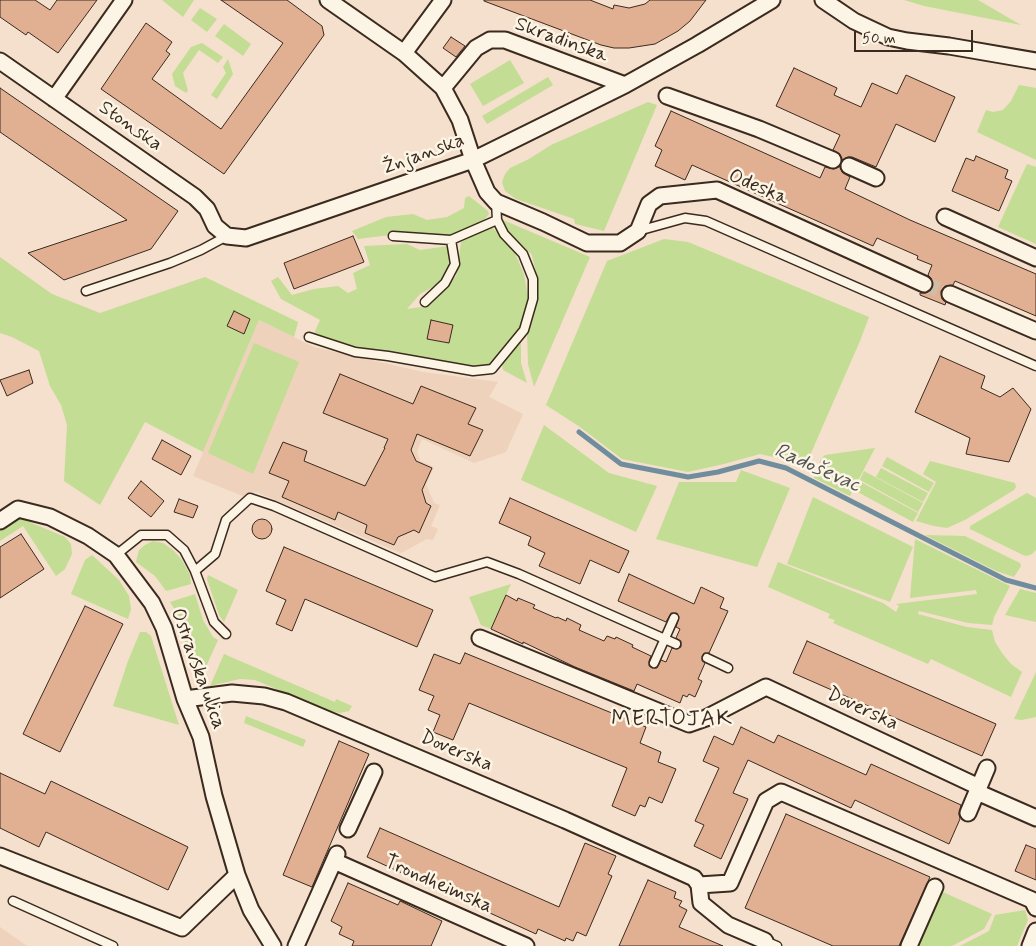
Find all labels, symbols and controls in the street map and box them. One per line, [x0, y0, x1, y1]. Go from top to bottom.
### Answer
street label: Skradinska [511, 13, 611, 69]
scale bar [856, 20, 975, 52]
text: 50 m [862, 29, 896, 49]
street label: Stonska [94, 97, 166, 157]
street label: Žnjanska [380, 129, 468, 181]
street label: Odeska [725, 165, 791, 211]
water label: Radoševac [770, 439, 864, 499]
street label: Ostravska ulica [164, 605, 230, 733]
street label: Doverska [822, 683, 902, 737]
district label: MERTOJAK [610, 707, 734, 733]
street label: Doverska [416, 726, 496, 778]
street label: Trondheimska [380, 851, 496, 919]

